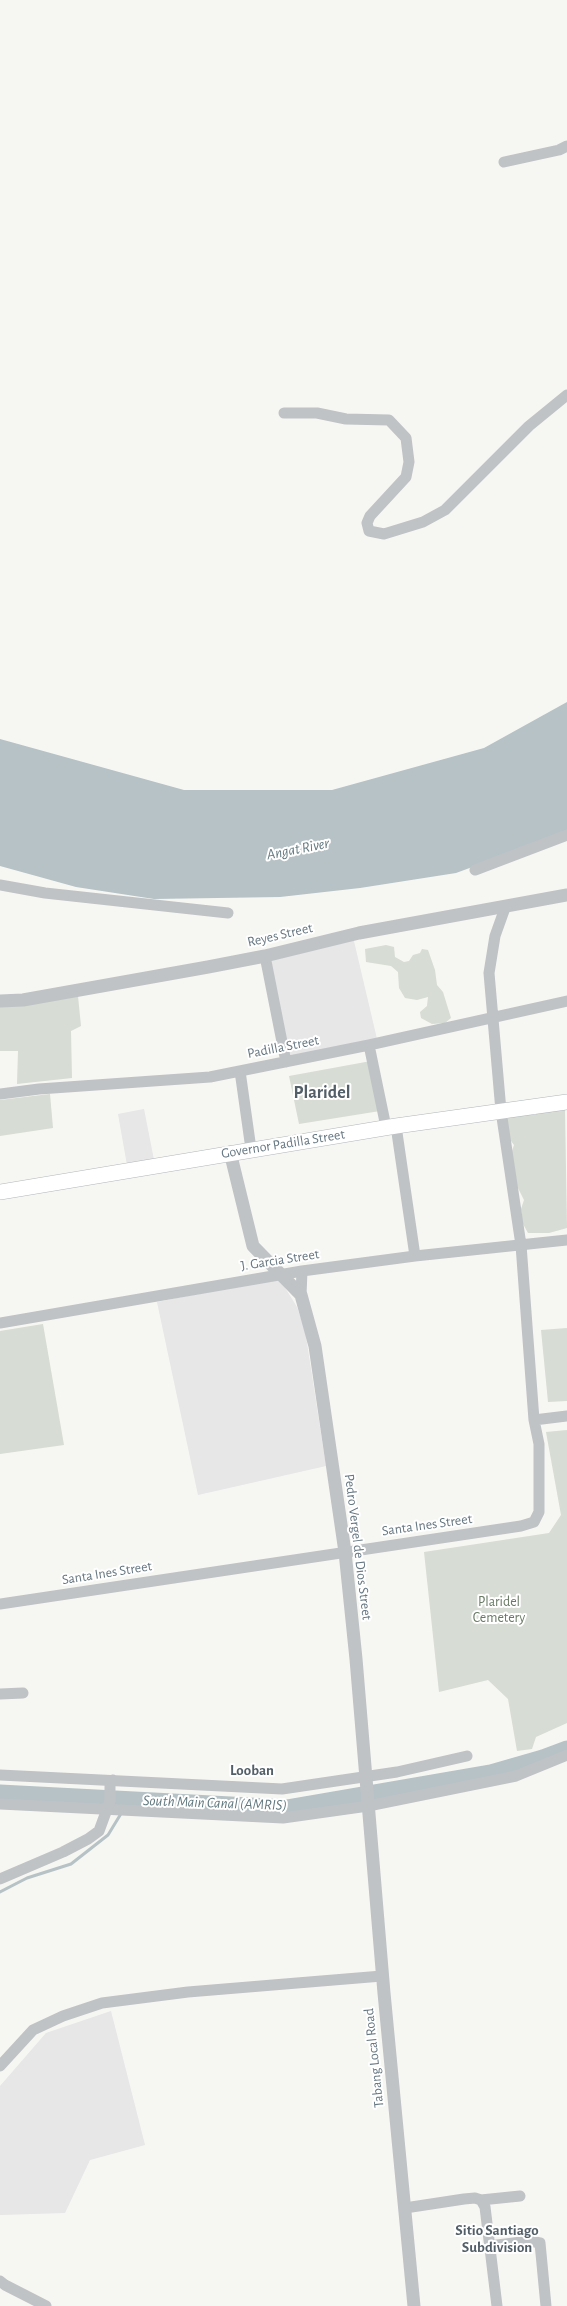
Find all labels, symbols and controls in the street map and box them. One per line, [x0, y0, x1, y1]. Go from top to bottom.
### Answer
water label: Angat River [265, 834, 331, 864]
street label: Reyes Street [246, 919, 314, 951]
street label: Padilla Street [246, 1032, 320, 1062]
district label: Plaridel [294, 1082, 350, 1104]
street label: Governor Padilla Street [220, 1126, 346, 1162]
street label: J. Garcia Street [240, 1246, 320, 1274]
street label: Pedro Vergel de Dios Street [341, 1473, 375, 1621]
street label: Santa Ines Street [381, 1510, 473, 1540]
street label: Santa Ines Street [61, 1558, 153, 1588]
park label: Plaridel Cemetery [473, 1594, 525, 1626]
district label: Looban [230, 1761, 274, 1779]
water label: South Main Canal (AMRIS) [143, 1791, 287, 1815]
street label: Tabang Local Road [360, 2007, 388, 2109]
district label: Sitio Santiago Subdivision [455, 2221, 539, 2256]

